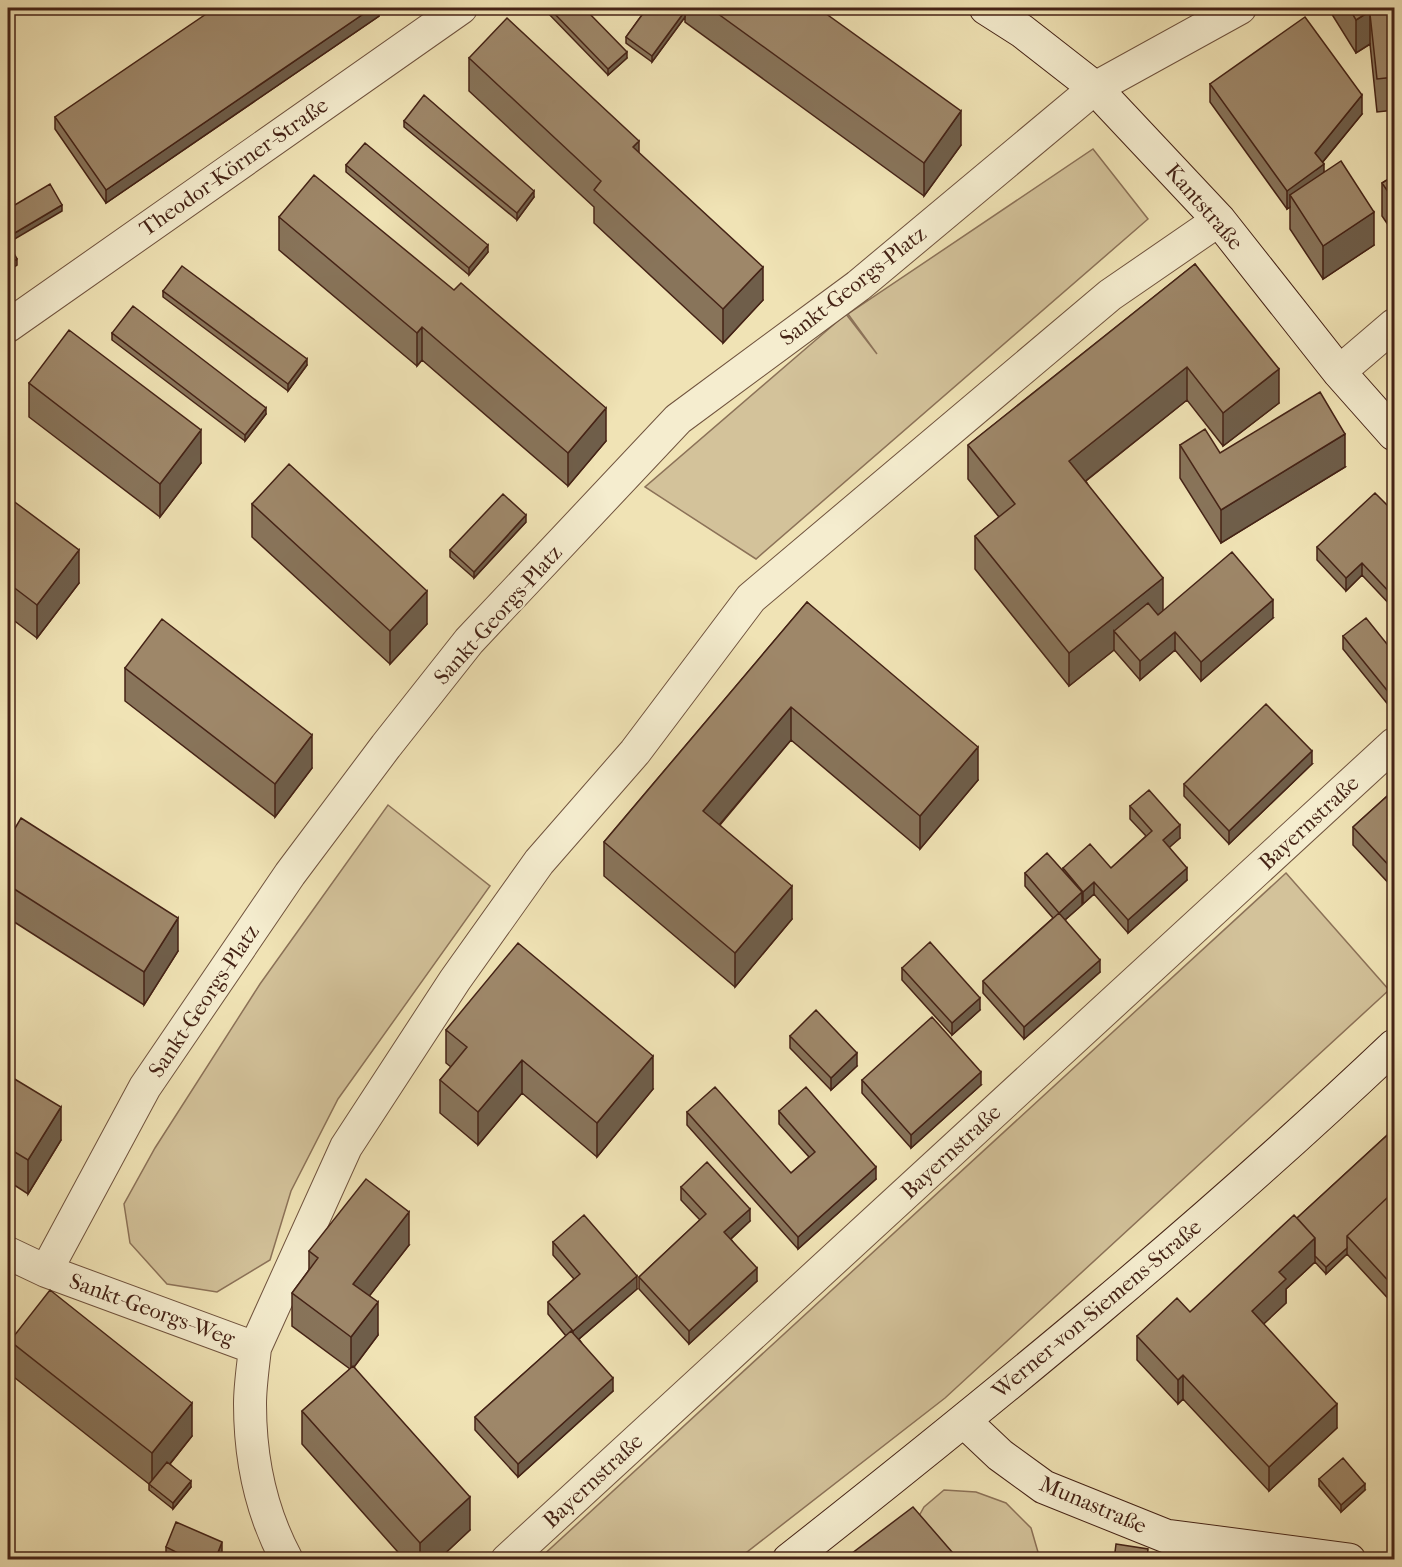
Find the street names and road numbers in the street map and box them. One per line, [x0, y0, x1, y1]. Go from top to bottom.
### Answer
street label: Theodor-Körner-Straße [135, 92, 333, 242]
street label: Kantstraße [1160, 159, 1248, 255]
street label: Sankt-Georgs-Platz [775, 221, 932, 351]
street label: Sankt-Georgs-Platz [429, 540, 568, 690]
street label: Bayernstraße [1254, 770, 1364, 876]
street label: Sankt-Georgs-Platz [143, 919, 265, 1082]
street label: Bayernstraße [896, 1099, 1006, 1205]
street label: Werner-von-Siemens-Straße [986, 1214, 1207, 1405]
street label: Sankt-Georgs-Weg [66, 1268, 239, 1352]
street label: Bayernstraße [538, 1428, 648, 1534]
street label: Munastraße [1036, 1471, 1151, 1539]

